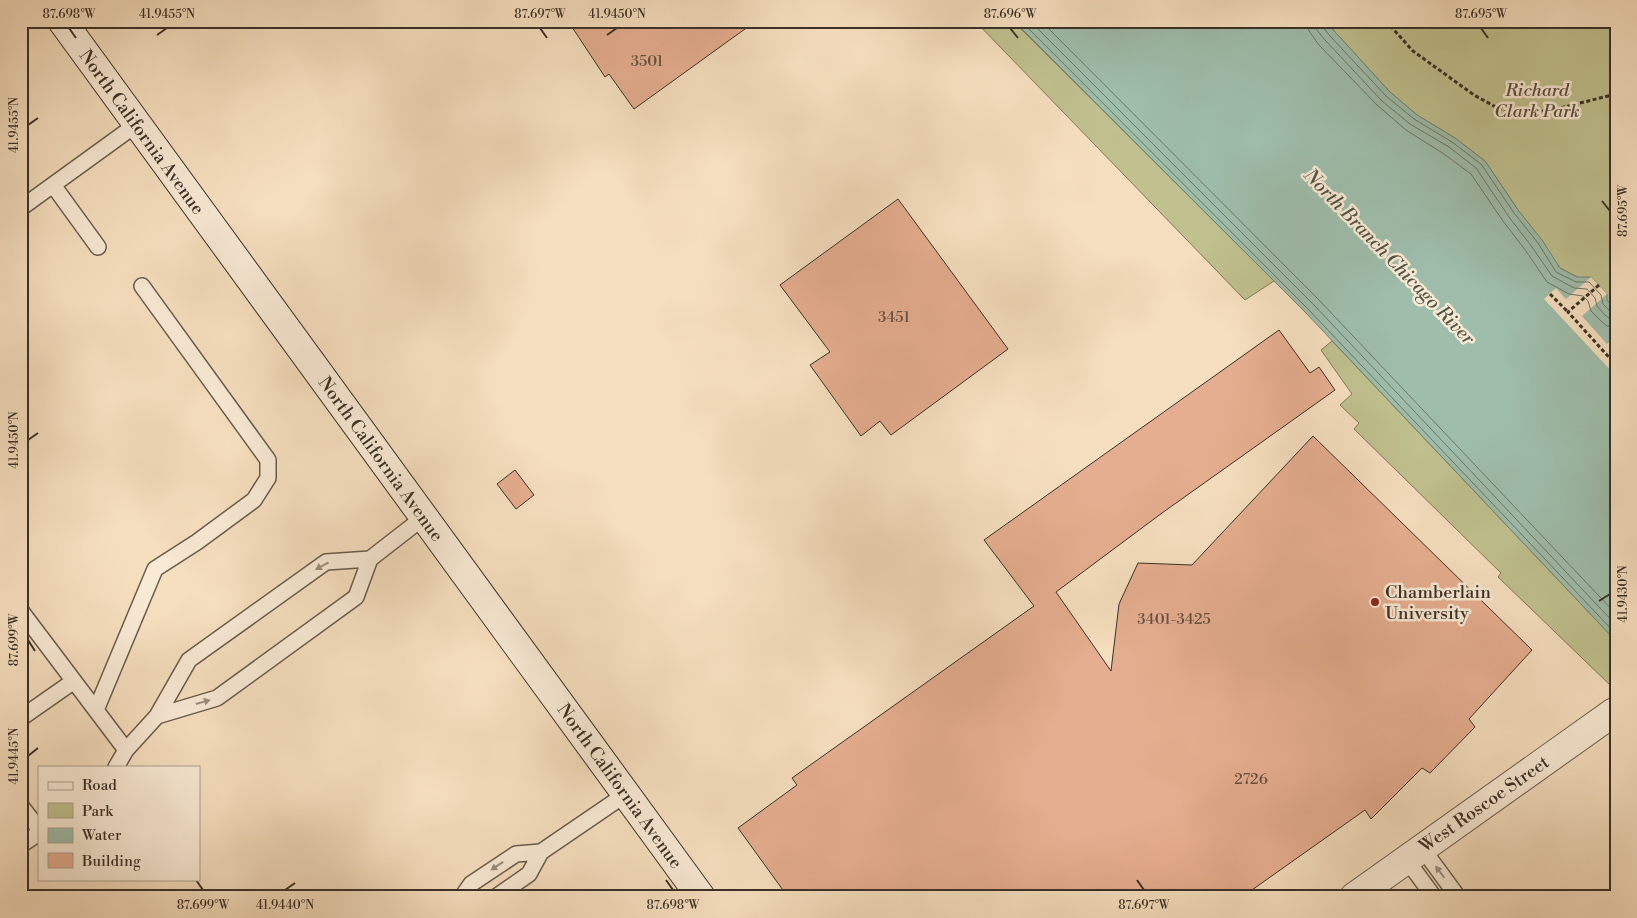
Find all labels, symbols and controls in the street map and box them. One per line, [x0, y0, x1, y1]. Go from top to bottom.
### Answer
text: 87.698°W [43, 7, 97, 22]
text: 41.9455°N [139, 7, 195, 22]
text: 87.697°W [514, 7, 567, 22]
text: 41.9450°N [588, 7, 646, 22]
text: 87.696°W [984, 7, 1037, 22]
text: 87.695°W [1455, 7, 1508, 22]
street label: North California Avenue [74, 45, 209, 219]
house number: 3501 [631, 52, 664, 71]
park label: Richard Clark Park [1494, 79, 1580, 123]
text: 41.9455°N [7, 97, 22, 153]
water label: North Branch Chicago River [1298, 163, 1481, 351]
text: 87.695°W [1616, 184, 1631, 237]
house number: 3451 [878, 308, 911, 327]
street label: North California Avenue [313, 372, 448, 546]
text: 41.9450°N [7, 411, 22, 469]
one-way arrow [315, 562, 330, 570]
text: 41.9430°N [1616, 565, 1631, 623]
place label: Chamberlain University [1385, 581, 1491, 625]
marker: Chamberlain University [1369, 596, 1381, 608]
house number: 3401-3425 [1137, 610, 1211, 629]
text: 87.699°W [7, 613, 22, 666]
one-way arrow [196, 698, 211, 706]
street label: North California Avenue [552, 699, 687, 873]
text: 41.9445°N [7, 728, 22, 784]
street label: West Roscoe Street [1414, 751, 1554, 858]
legend [38, 766, 200, 880]
house number: 2726 [1234, 770, 1268, 789]
text: Road [82, 776, 117, 795]
text: Park [82, 802, 114, 821]
text: Water [81, 826, 122, 845]
text: Building [81, 852, 141, 871]
one-way arrow [491, 861, 504, 871]
one-way arrow [1435, 865, 1445, 879]
text: 87.699°W [177, 898, 230, 913]
text: 41.9440°N [256, 898, 314, 913]
text: 87.698°W [647, 898, 701, 913]
text: 87.697°W [1118, 898, 1171, 913]

